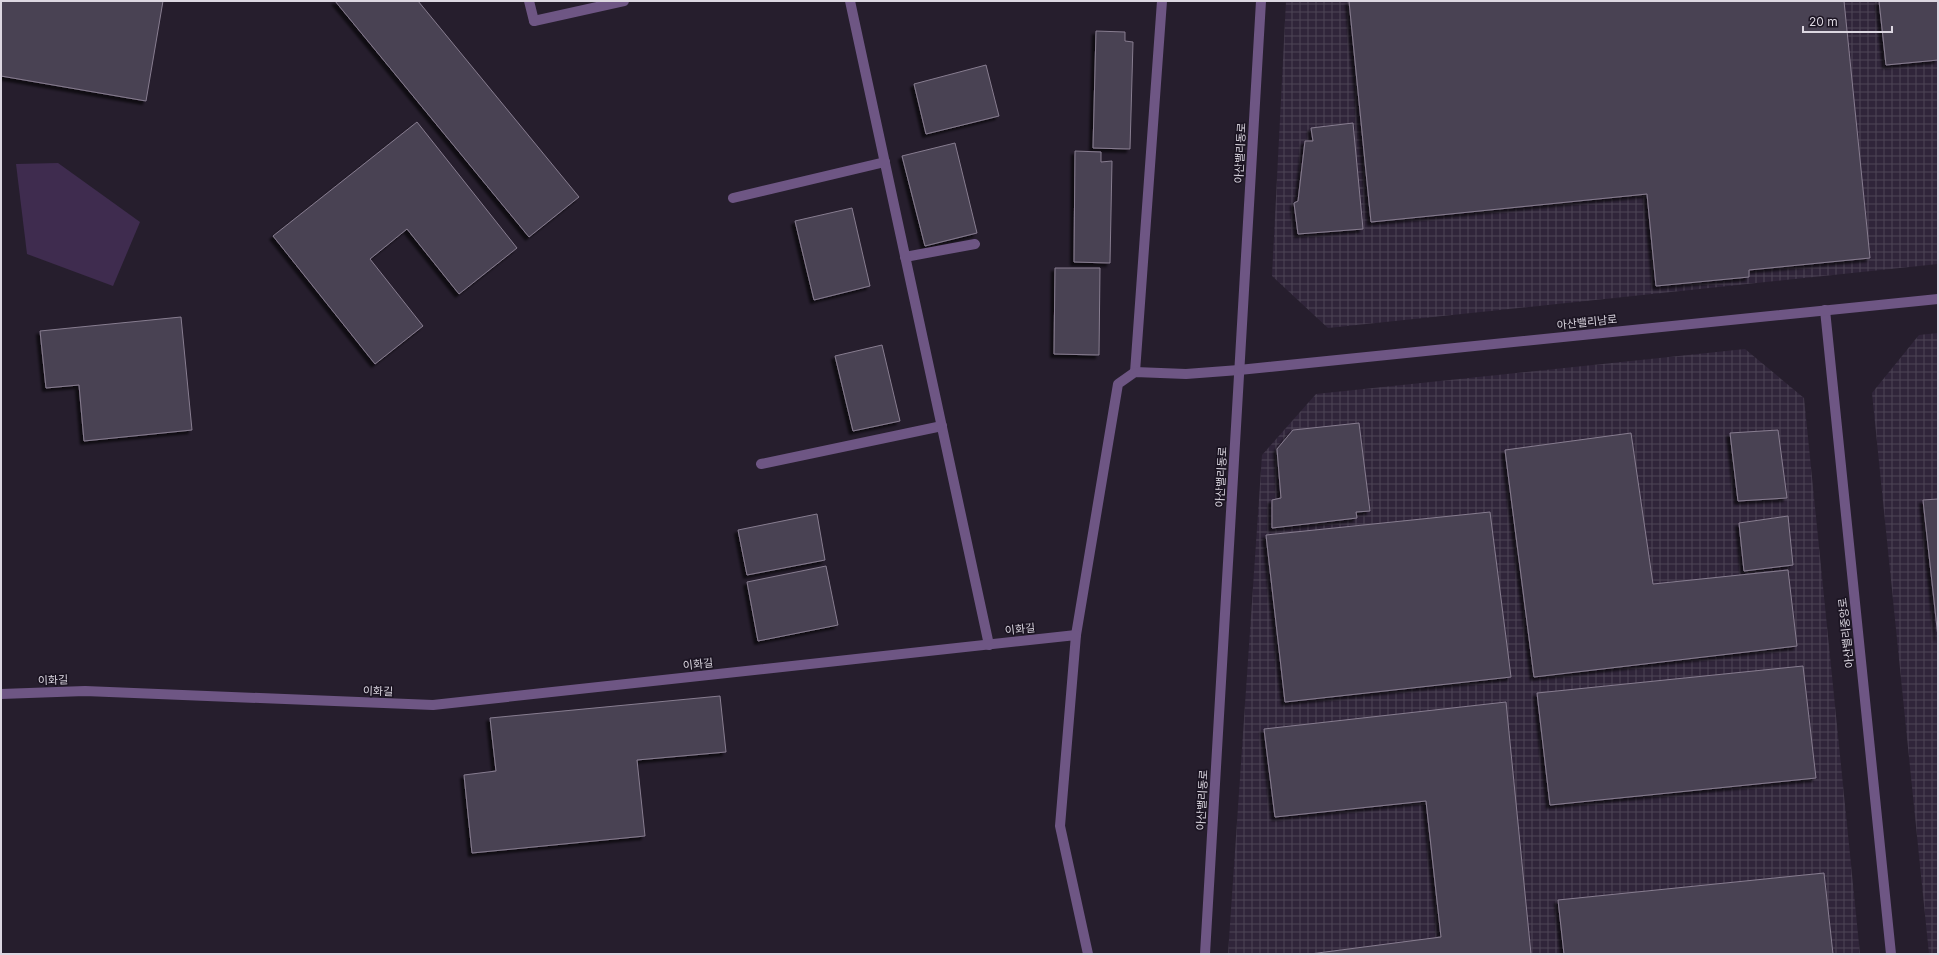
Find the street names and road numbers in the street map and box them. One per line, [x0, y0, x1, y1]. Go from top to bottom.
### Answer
street label: 아산밸리동로 [1231, 122, 1249, 184]
street label: 아산밸리남로 [1556, 312, 1618, 332]
street label: 아산밸리동로 [1212, 446, 1230, 508]
street label: 아산밸리중앙로 [1835, 597, 1857, 669]
street label: 이화길 [1004, 620, 1036, 638]
street label: 이화길 [682, 655, 714, 673]
street label: 이화길 [38, 672, 68, 688]
street label: 이화길 [363, 683, 393, 699]
street label: 아산밸리동로 [1193, 769, 1211, 831]

